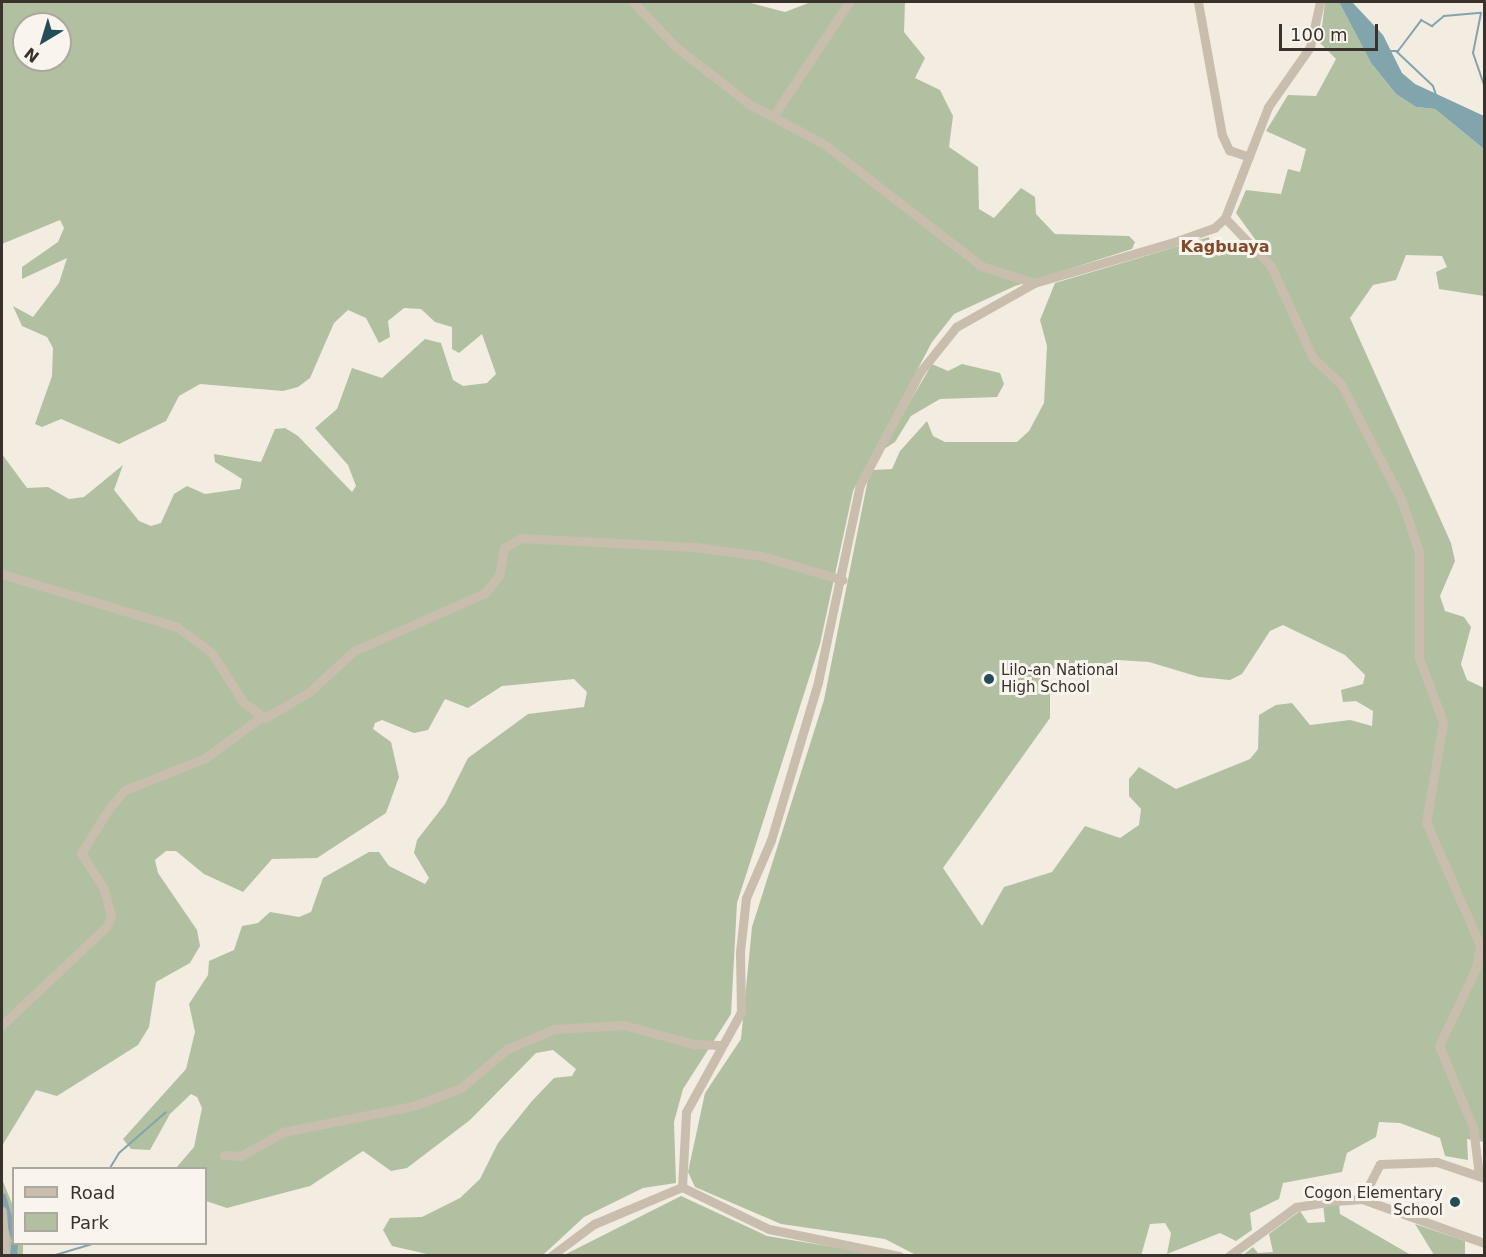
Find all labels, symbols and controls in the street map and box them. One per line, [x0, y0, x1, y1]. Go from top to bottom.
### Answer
north arrow [12, 12, 72, 72]
scale bar [1282, 12, 1381, 50]
text: 100 m [1290, 24, 1348, 45]
text: N [21, 43, 43, 67]
district label: Kagbuaya [1180, 237, 1270, 257]
place label: Lilo-an National High School [1001, 661, 1119, 696]
marker: Lilo-an National High School [982, 672, 996, 686]
legend [12, 1167, 207, 1245]
text: Road [70, 1182, 115, 1203]
place label: Cogon Elementary School [1304, 1184, 1443, 1219]
marker: Cogon Elementary School [1448, 1195, 1462, 1209]
text: Park [70, 1212, 109, 1233]

